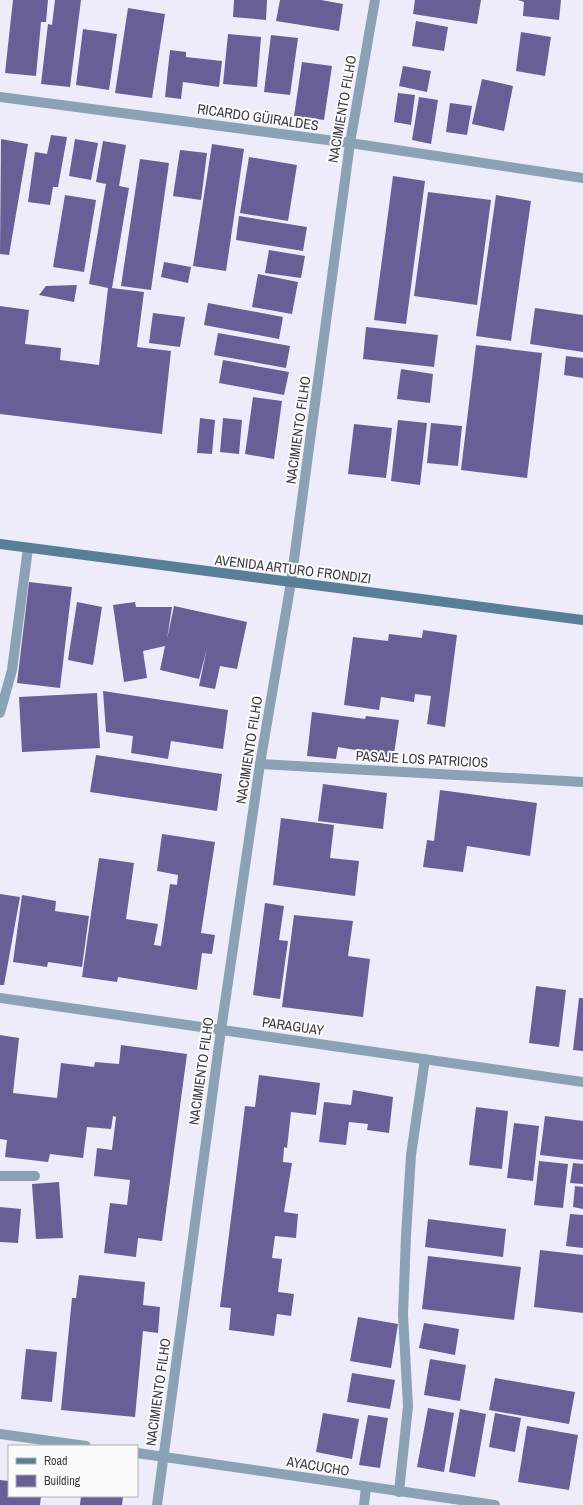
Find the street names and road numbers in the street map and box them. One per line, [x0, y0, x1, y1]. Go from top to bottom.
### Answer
street label: NACIMIENTO FILHO [324, 54, 360, 164]
street label: RICARDO GÜIRALDES [196, 100, 320, 134]
street label: NACIMIENTO FILHO [282, 375, 314, 485]
street label: AVENIDA ARTURO FRONDIZI [213, 550, 372, 588]
street label: NACIMIENTO FILHO [232, 695, 266, 805]
street label: PASAJE LOS PATRICIOS [355, 747, 489, 771]
street label: PARAGUAY [261, 1013, 325, 1039]
street label: NACIMIENTO FILHO [185, 1016, 217, 1126]
street label: NACIMIENTO FILHO [142, 1337, 174, 1447]
street label: AYACUCHO [284, 1452, 351, 1480]

